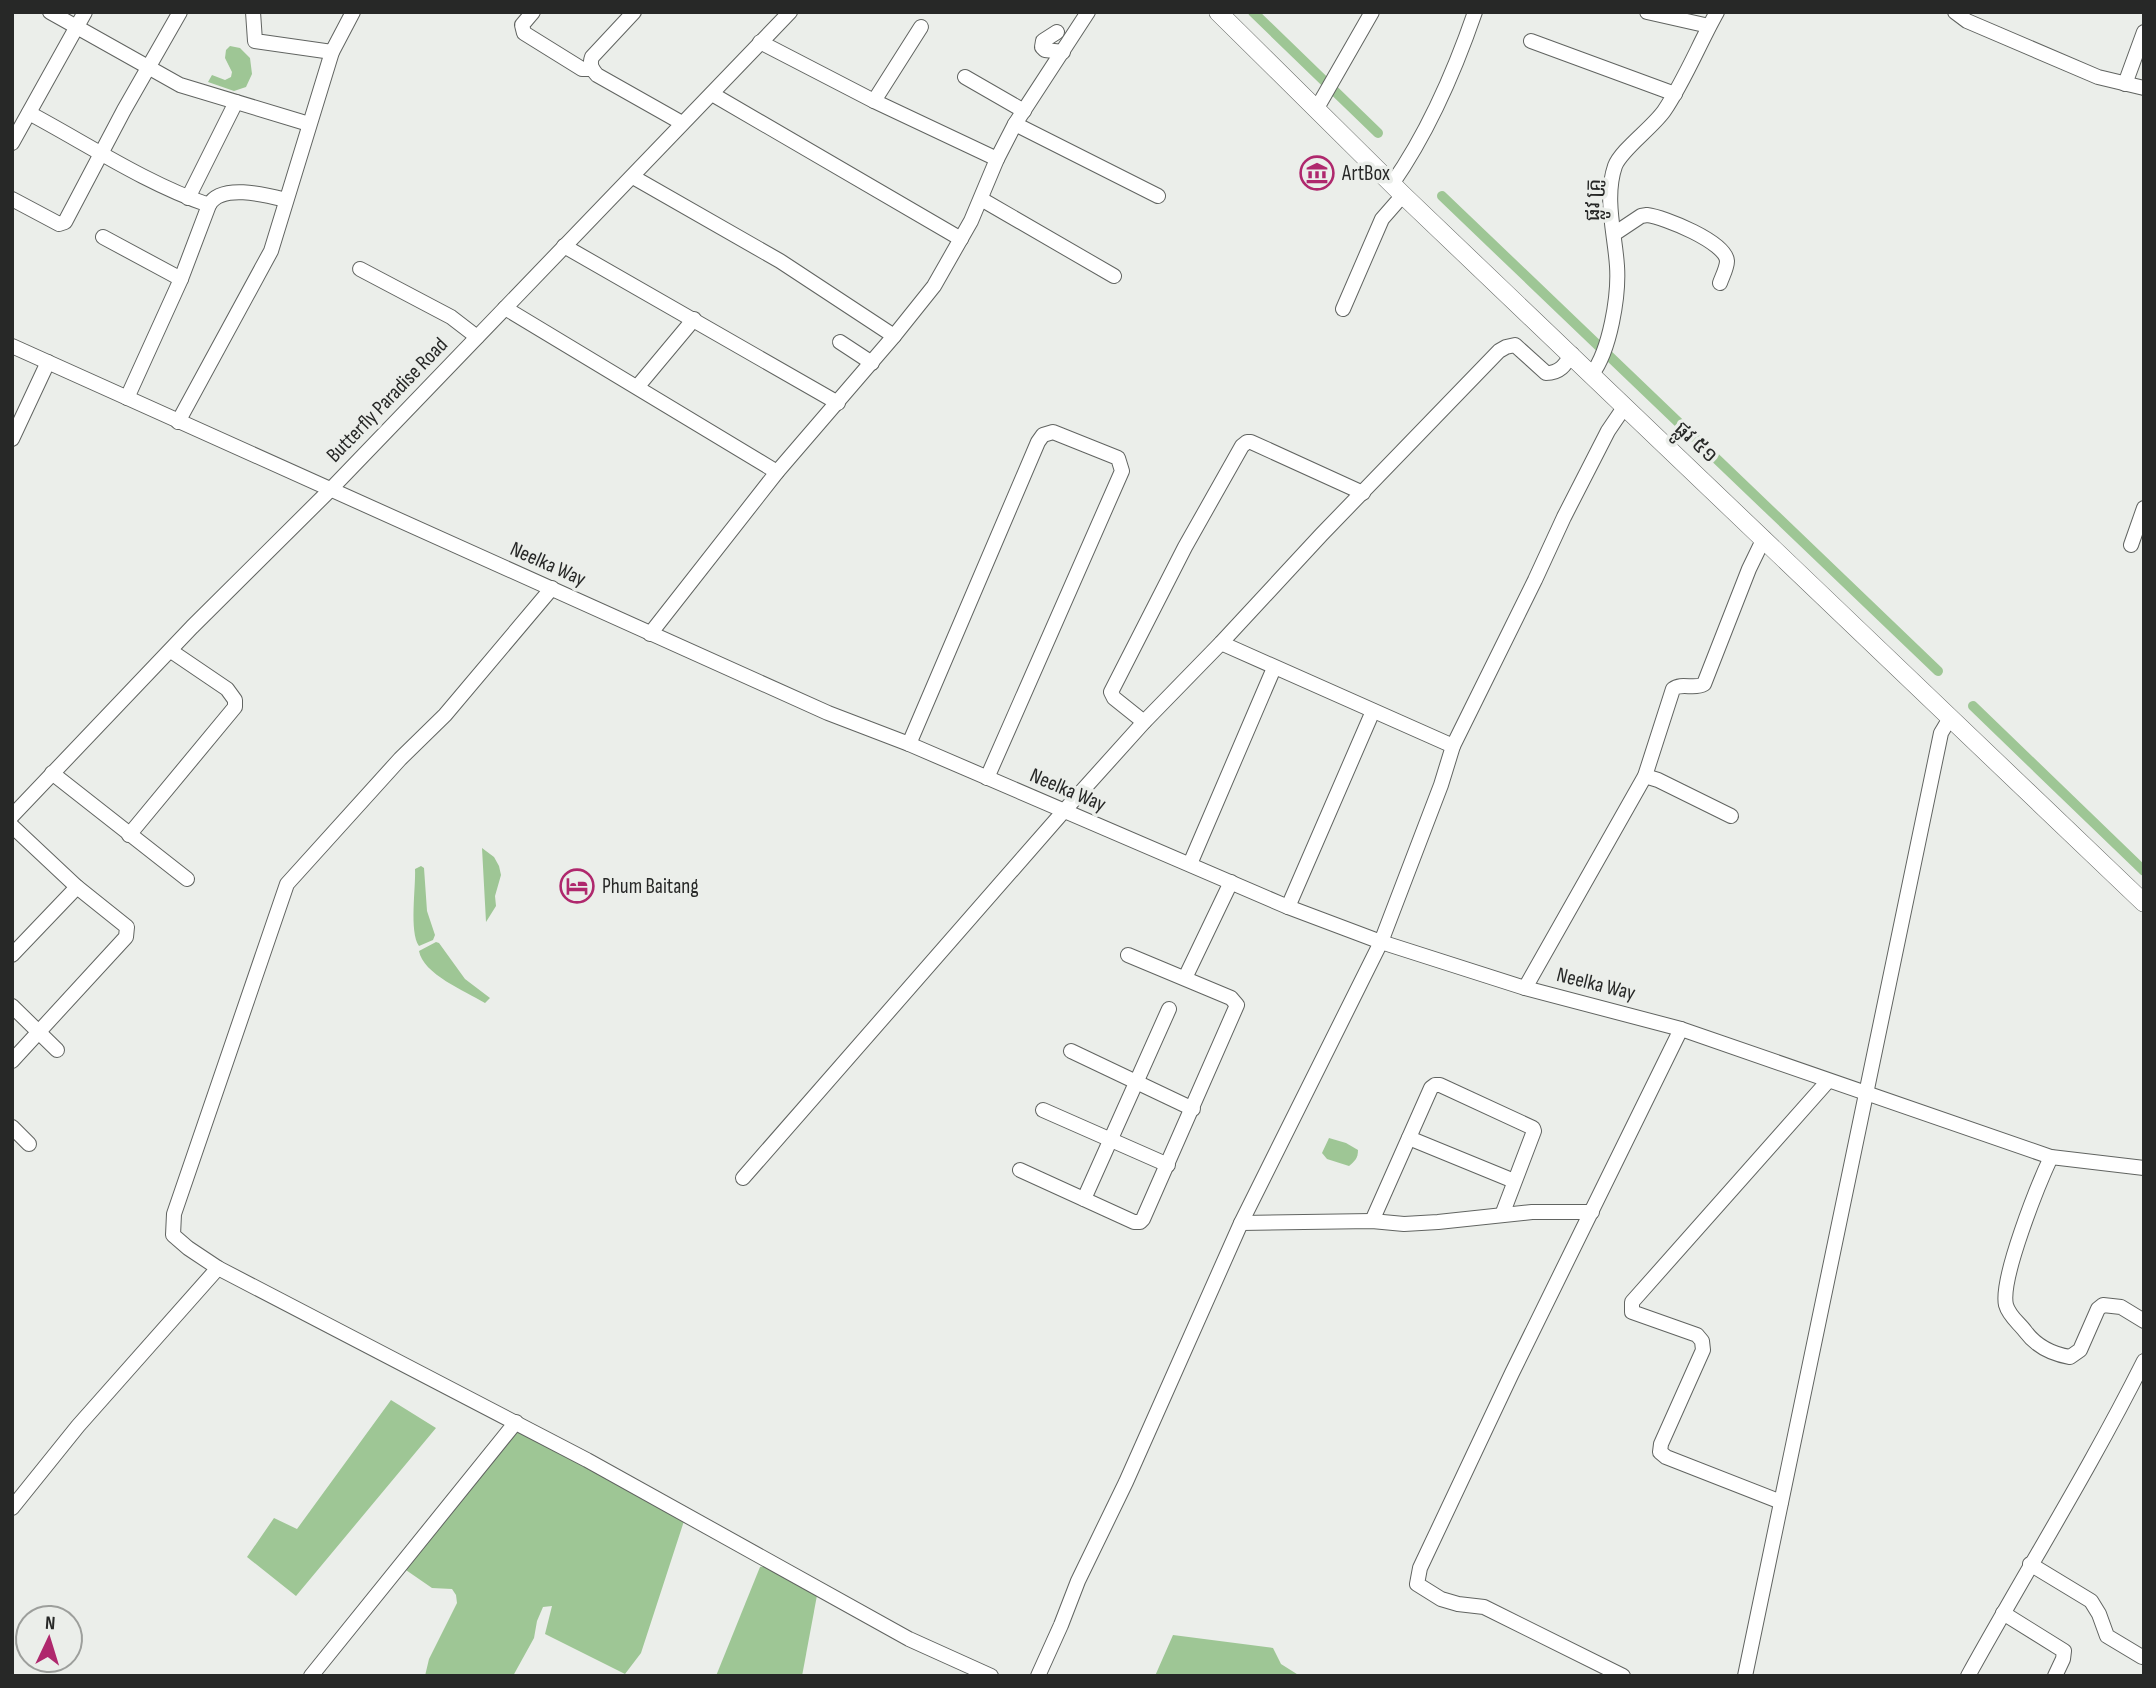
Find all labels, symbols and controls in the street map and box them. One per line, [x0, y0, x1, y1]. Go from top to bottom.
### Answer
museum icon: ArtBox [1298, 154, 1336, 192]
place label: ArtBox [1341, 161, 1390, 186]
street label: ផ្លូវ គ្រូ [1580, 178, 1612, 222]
street label: Butterfly Paradise Road [321, 332, 453, 468]
street label: ផ្លូវ ៥១ [1665, 416, 1723, 473]
street label: Neelka Way [506, 536, 590, 592]
street label: Neelka Way [1026, 763, 1110, 817]
hotel icon: Phum Baitang [558, 867, 596, 905]
place label: Phum Baitang [602, 874, 699, 899]
street label: Neelka Way [1554, 962, 1638, 1006]
north arrow [14, 1604, 84, 1674]
text: N [44, 1612, 56, 1635]

